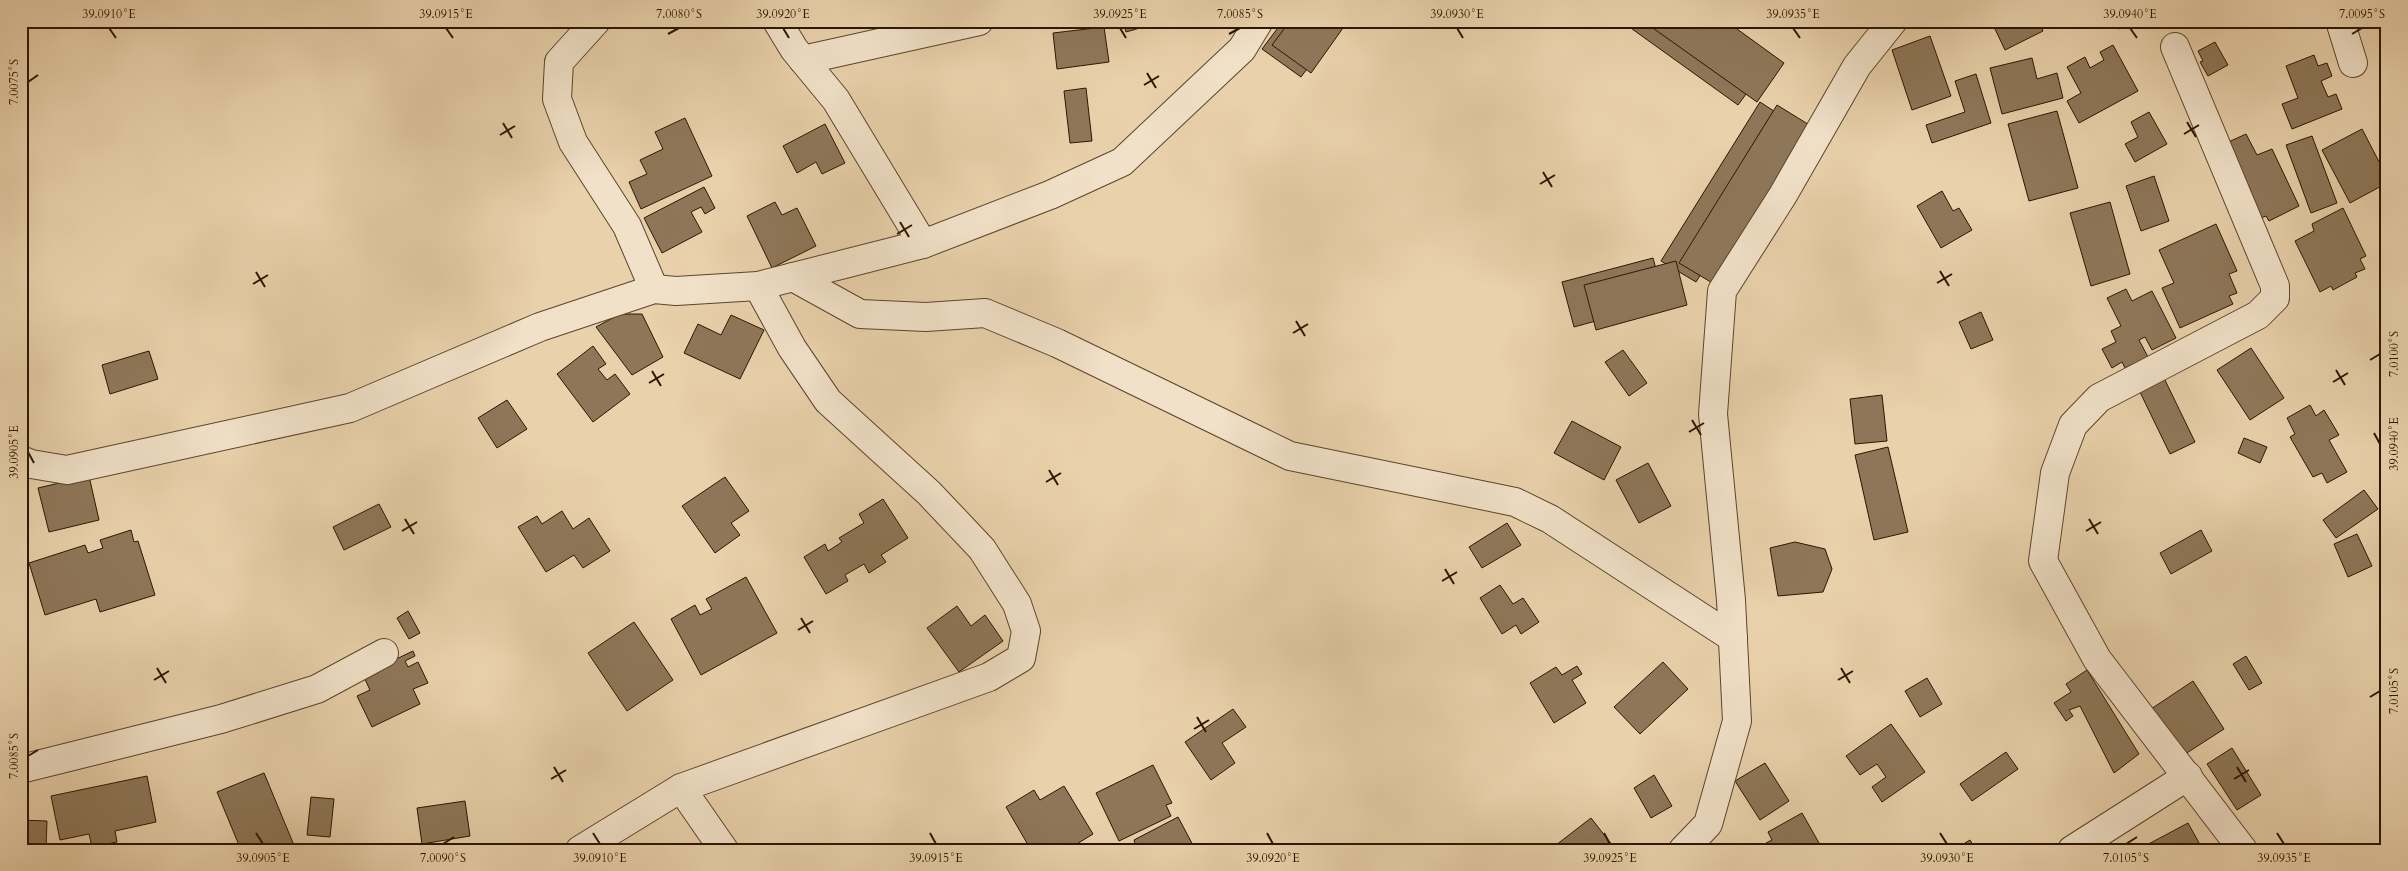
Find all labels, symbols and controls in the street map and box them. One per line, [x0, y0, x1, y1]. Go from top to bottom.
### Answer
text: 39.0910°E [82, 6, 136, 22]
text: 39.0915°E [419, 6, 473, 22]
text: 7.0080°S [656, 6, 702, 22]
text: 39.0920°E [756, 6, 810, 22]
text: 39.0925°E [1093, 6, 1147, 22]
text: 7.0085°S [1217, 6, 1263, 22]
text: 39.0930°E [1430, 6, 1484, 22]
text: 39.0935°E [1766, 6, 1820, 22]
text: 39.0940°E [2103, 6, 2157, 22]
text: 7.0095°S [2339, 6, 2385, 22]
text: 7.0075°S [6, 59, 22, 105]
text: 7.0100°S [2386, 331, 2402, 377]
text: 39.0940°E [2386, 417, 2402, 471]
text: 39.0905°E [6, 425, 22, 479]
text: 7.0105°S [2386, 668, 2402, 714]
text: 7.0085°S [6, 733, 22, 779]
text: 39.0905°E [236, 850, 290, 866]
text: 7.0090°S [420, 850, 466, 866]
text: 39.0910°E [573, 850, 627, 866]
text: 39.0915°E [909, 850, 963, 866]
text: 39.0920°E [1246, 850, 1300, 866]
text: 39.0925°E [1583, 850, 1637, 866]
text: 39.0930°E [1920, 850, 1974, 866]
text: 7.0105°S [2103, 850, 2149, 866]
text: 39.0935°E [2257, 850, 2311, 866]

